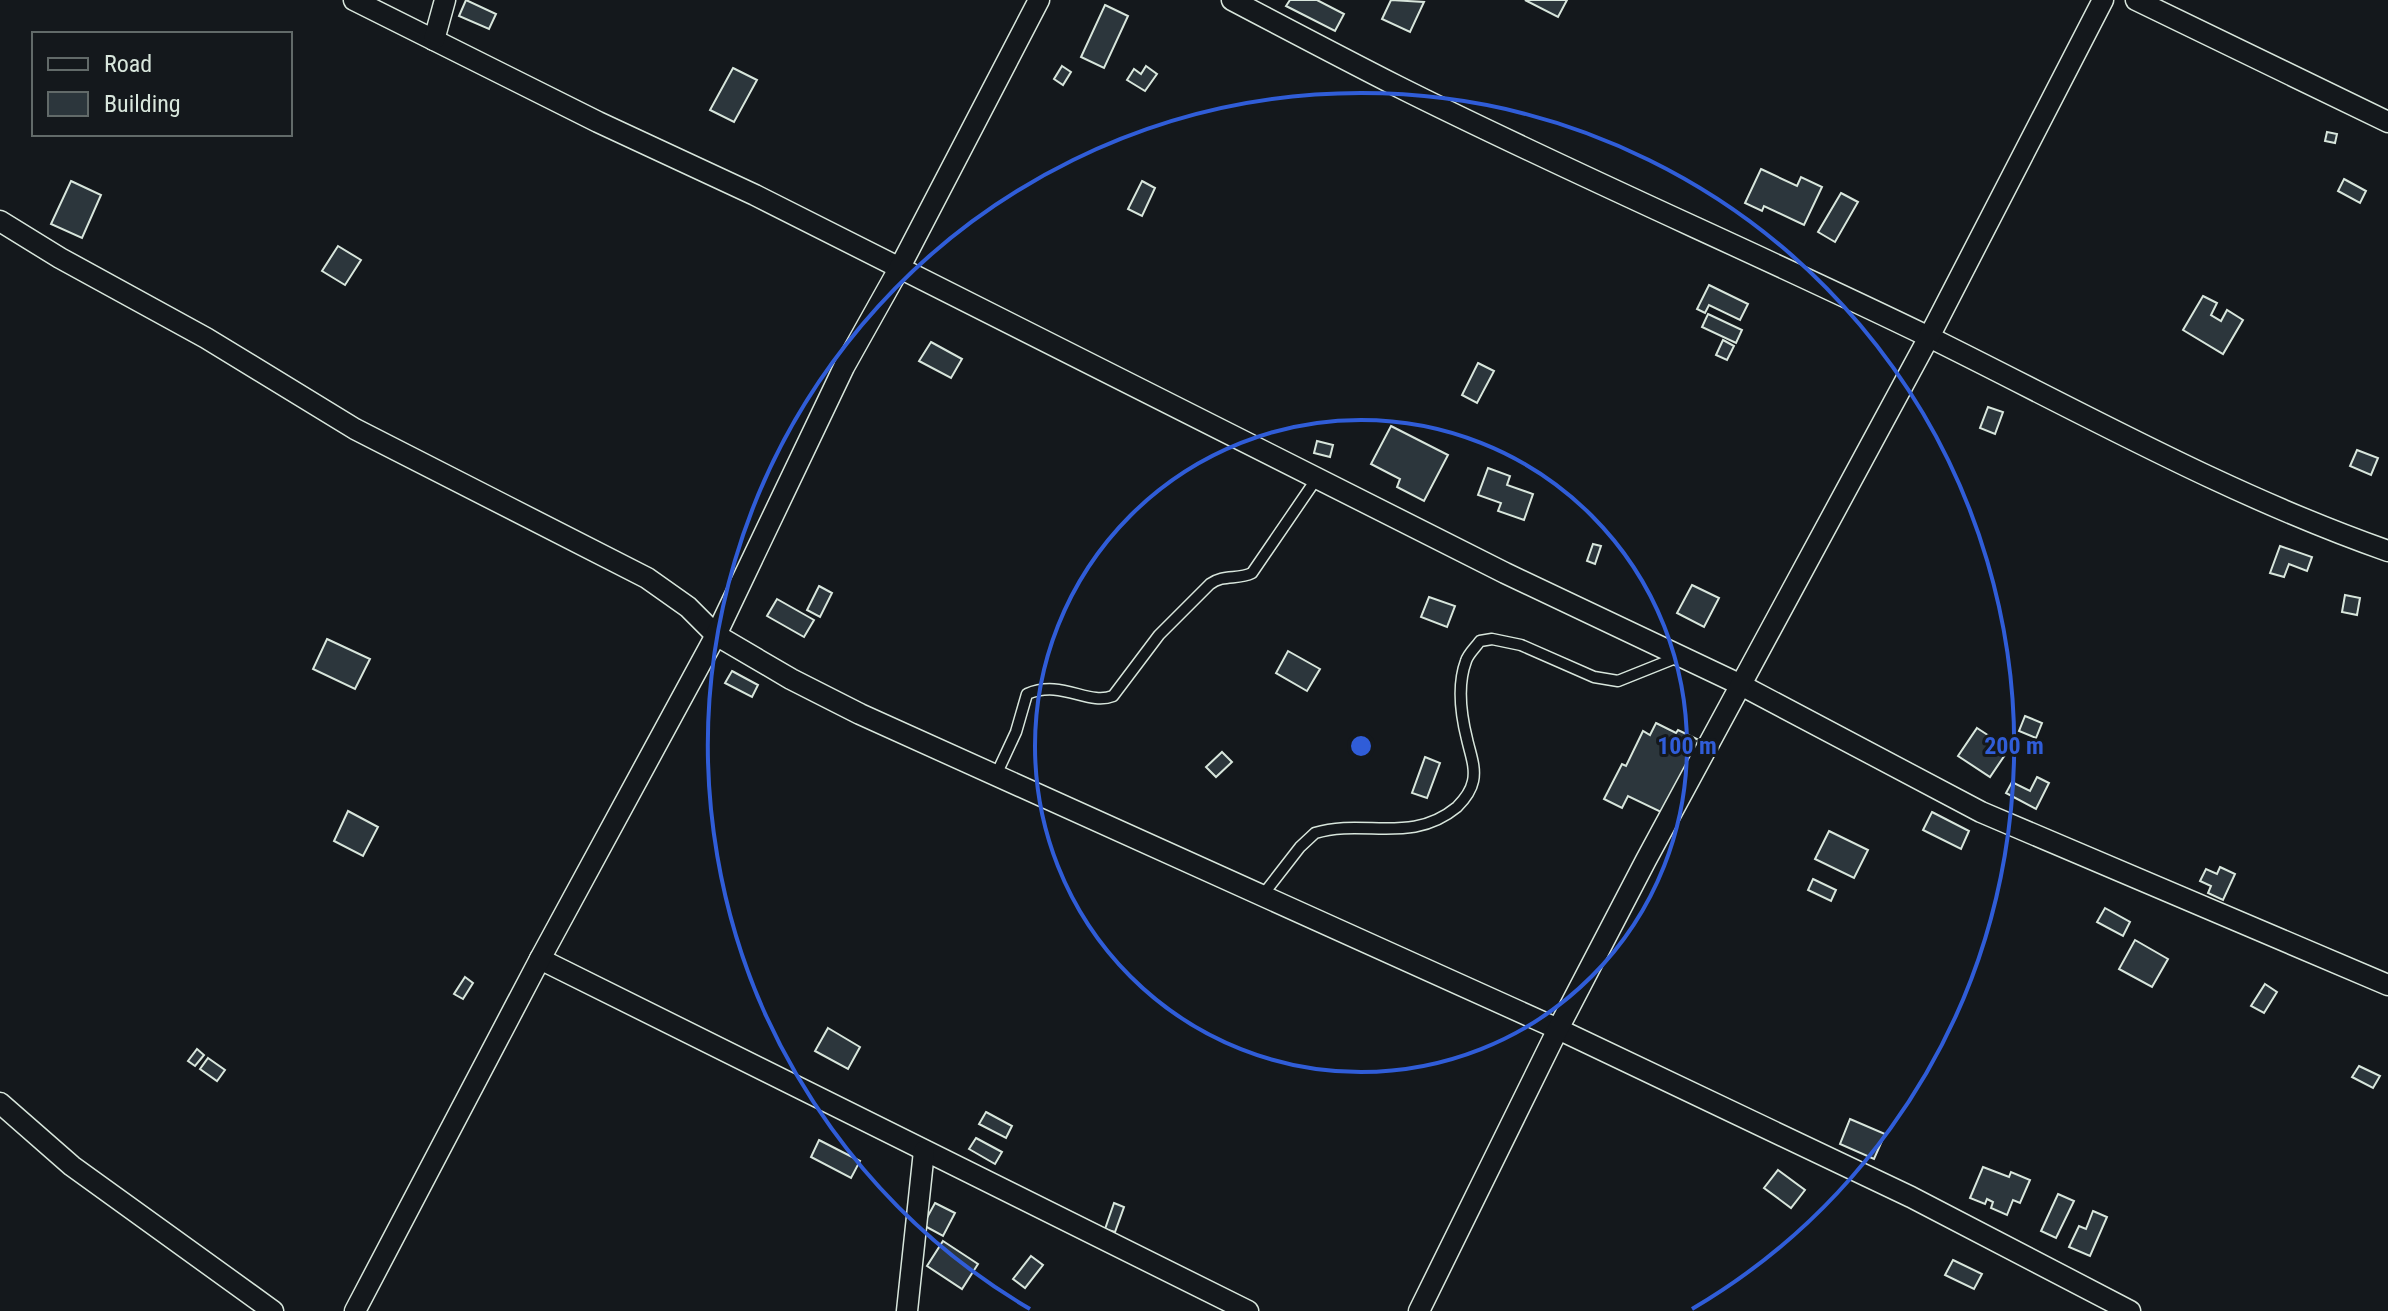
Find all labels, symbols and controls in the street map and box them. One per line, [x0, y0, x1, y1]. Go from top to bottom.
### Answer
legend [32, 32, 292, 136]
text: Road [104, 50, 152, 78]
text: Building [104, 90, 181, 118]
centre of rings [1347, 732, 1375, 760]
text: 100 m [1657, 732, 1717, 760]
text: 200 m [1984, 732, 2044, 760]

